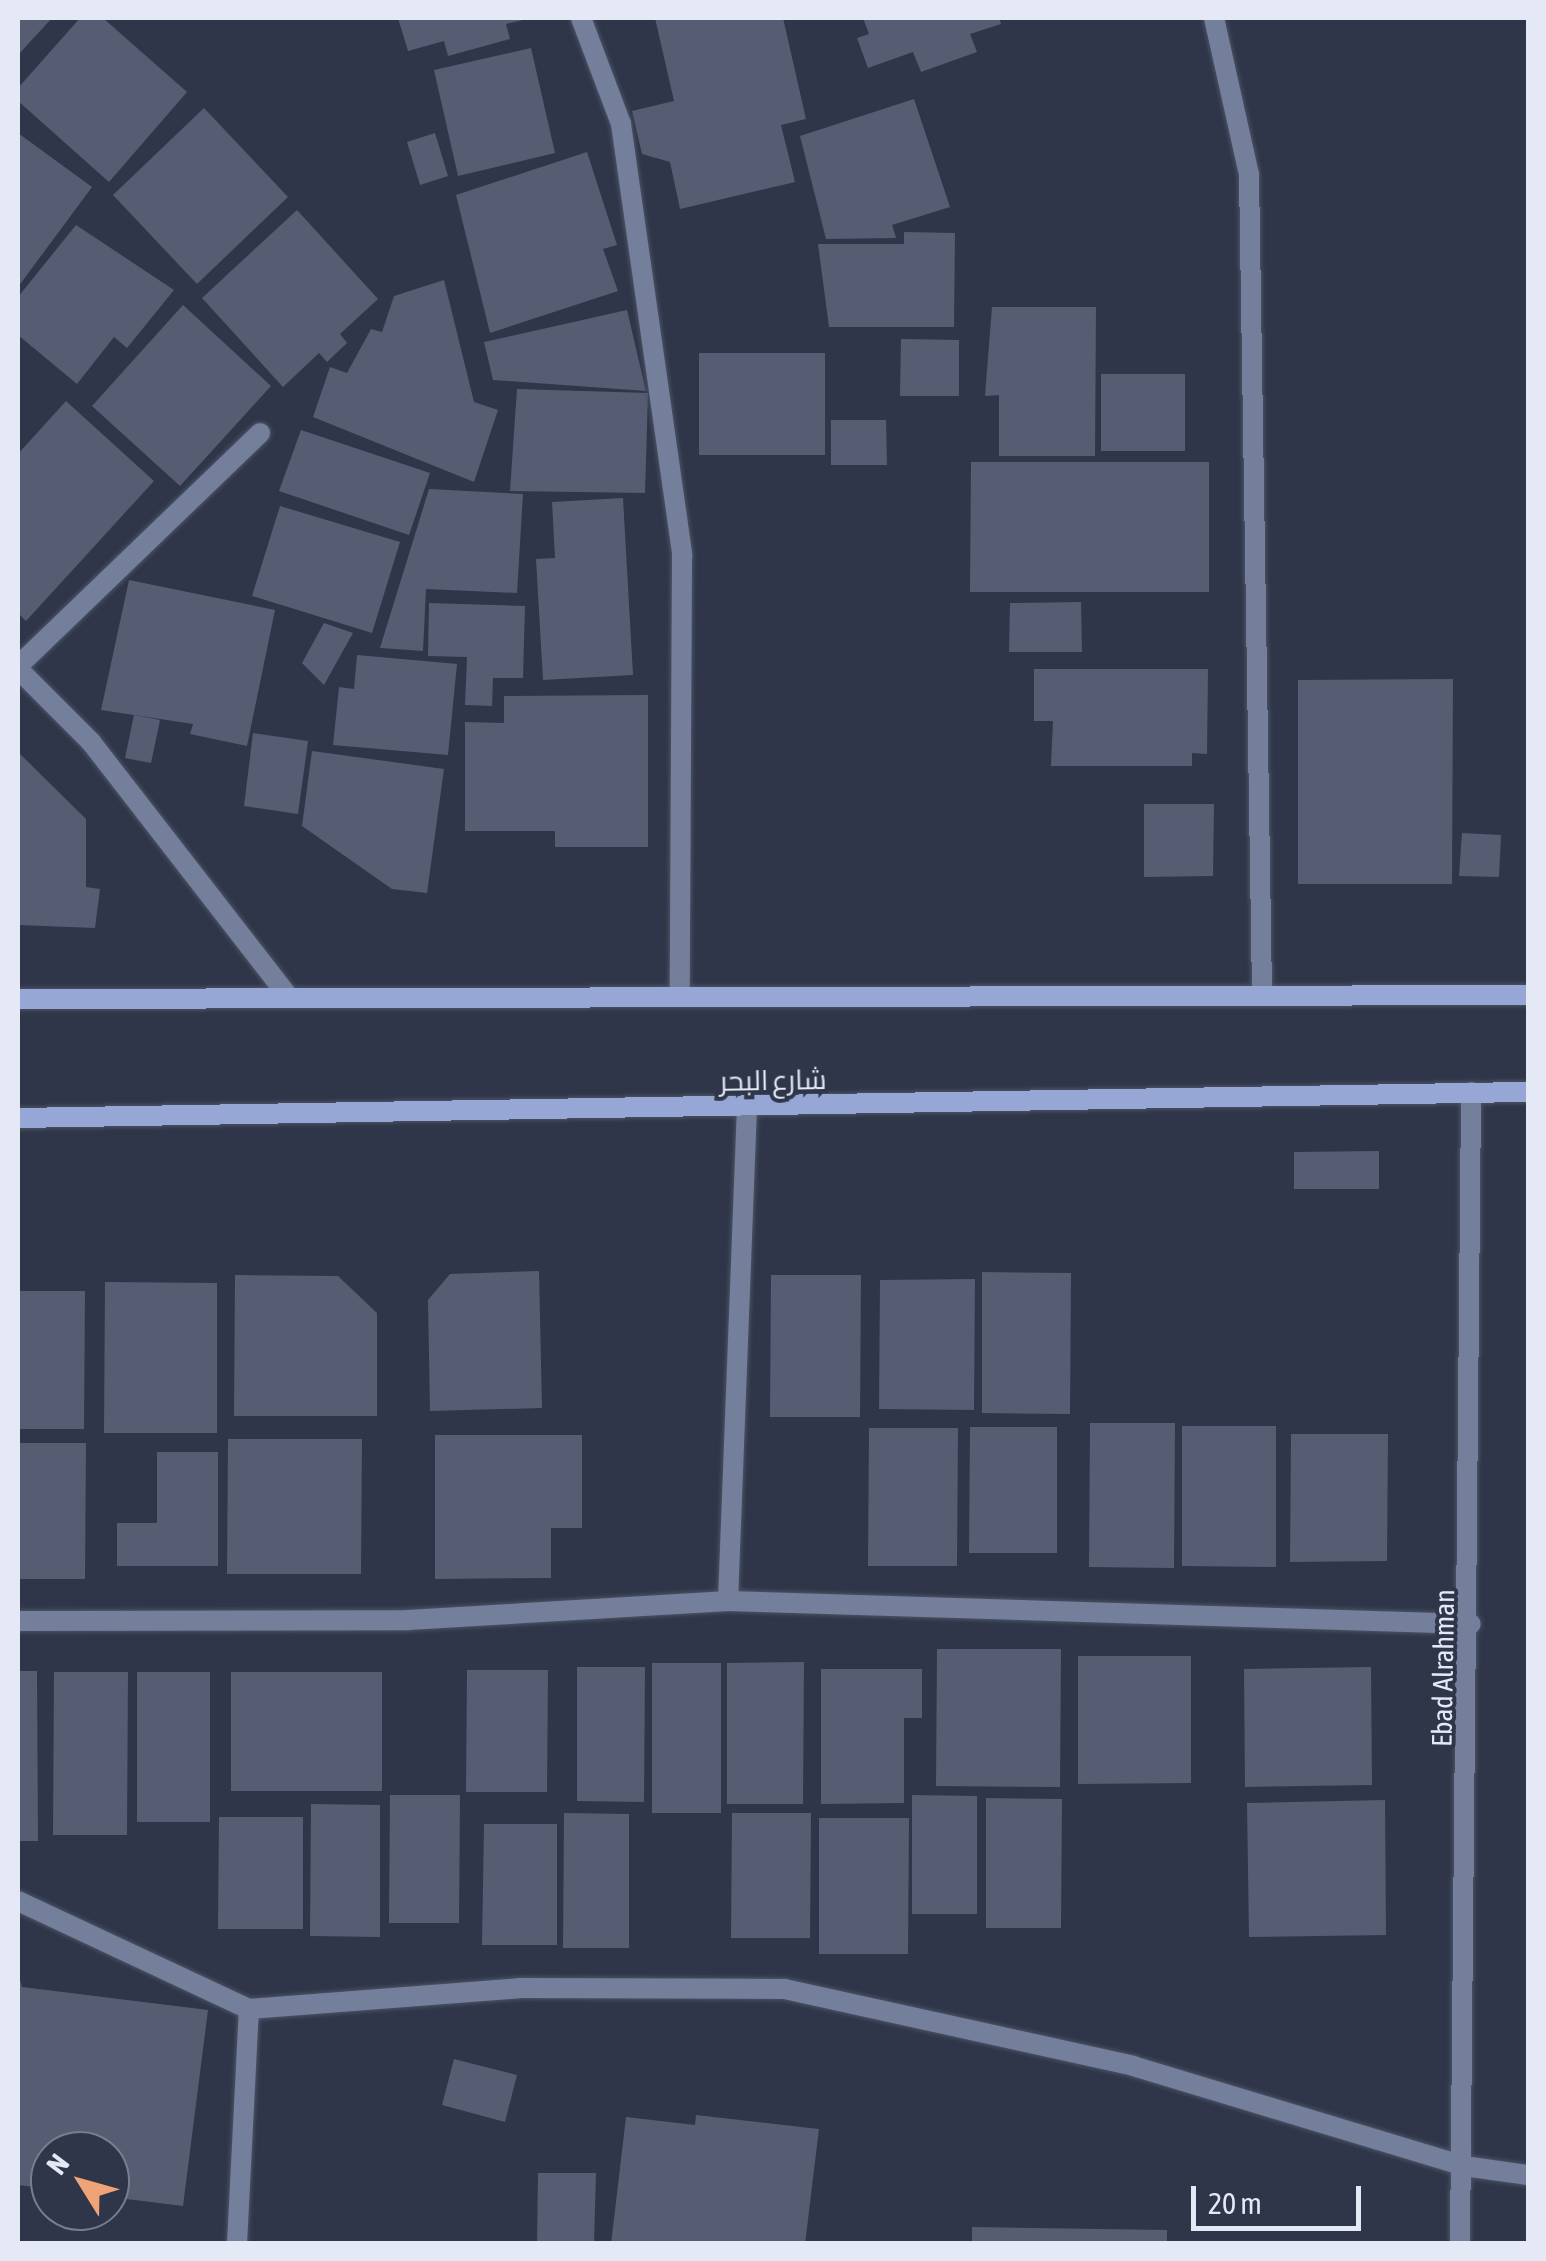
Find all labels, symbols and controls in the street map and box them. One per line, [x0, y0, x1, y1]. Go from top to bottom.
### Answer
street label: شارع البحر [719, 1062, 827, 1098]
street label: Ebad Alrahman [1425, 1589, 1461, 1747]
north arrow [30, 2131, 130, 2231]
text: N [40, 2148, 75, 2180]
scale bar [1196, 2166, 1366, 2228]
text: 20 m [1208, 2186, 1262, 2220]

